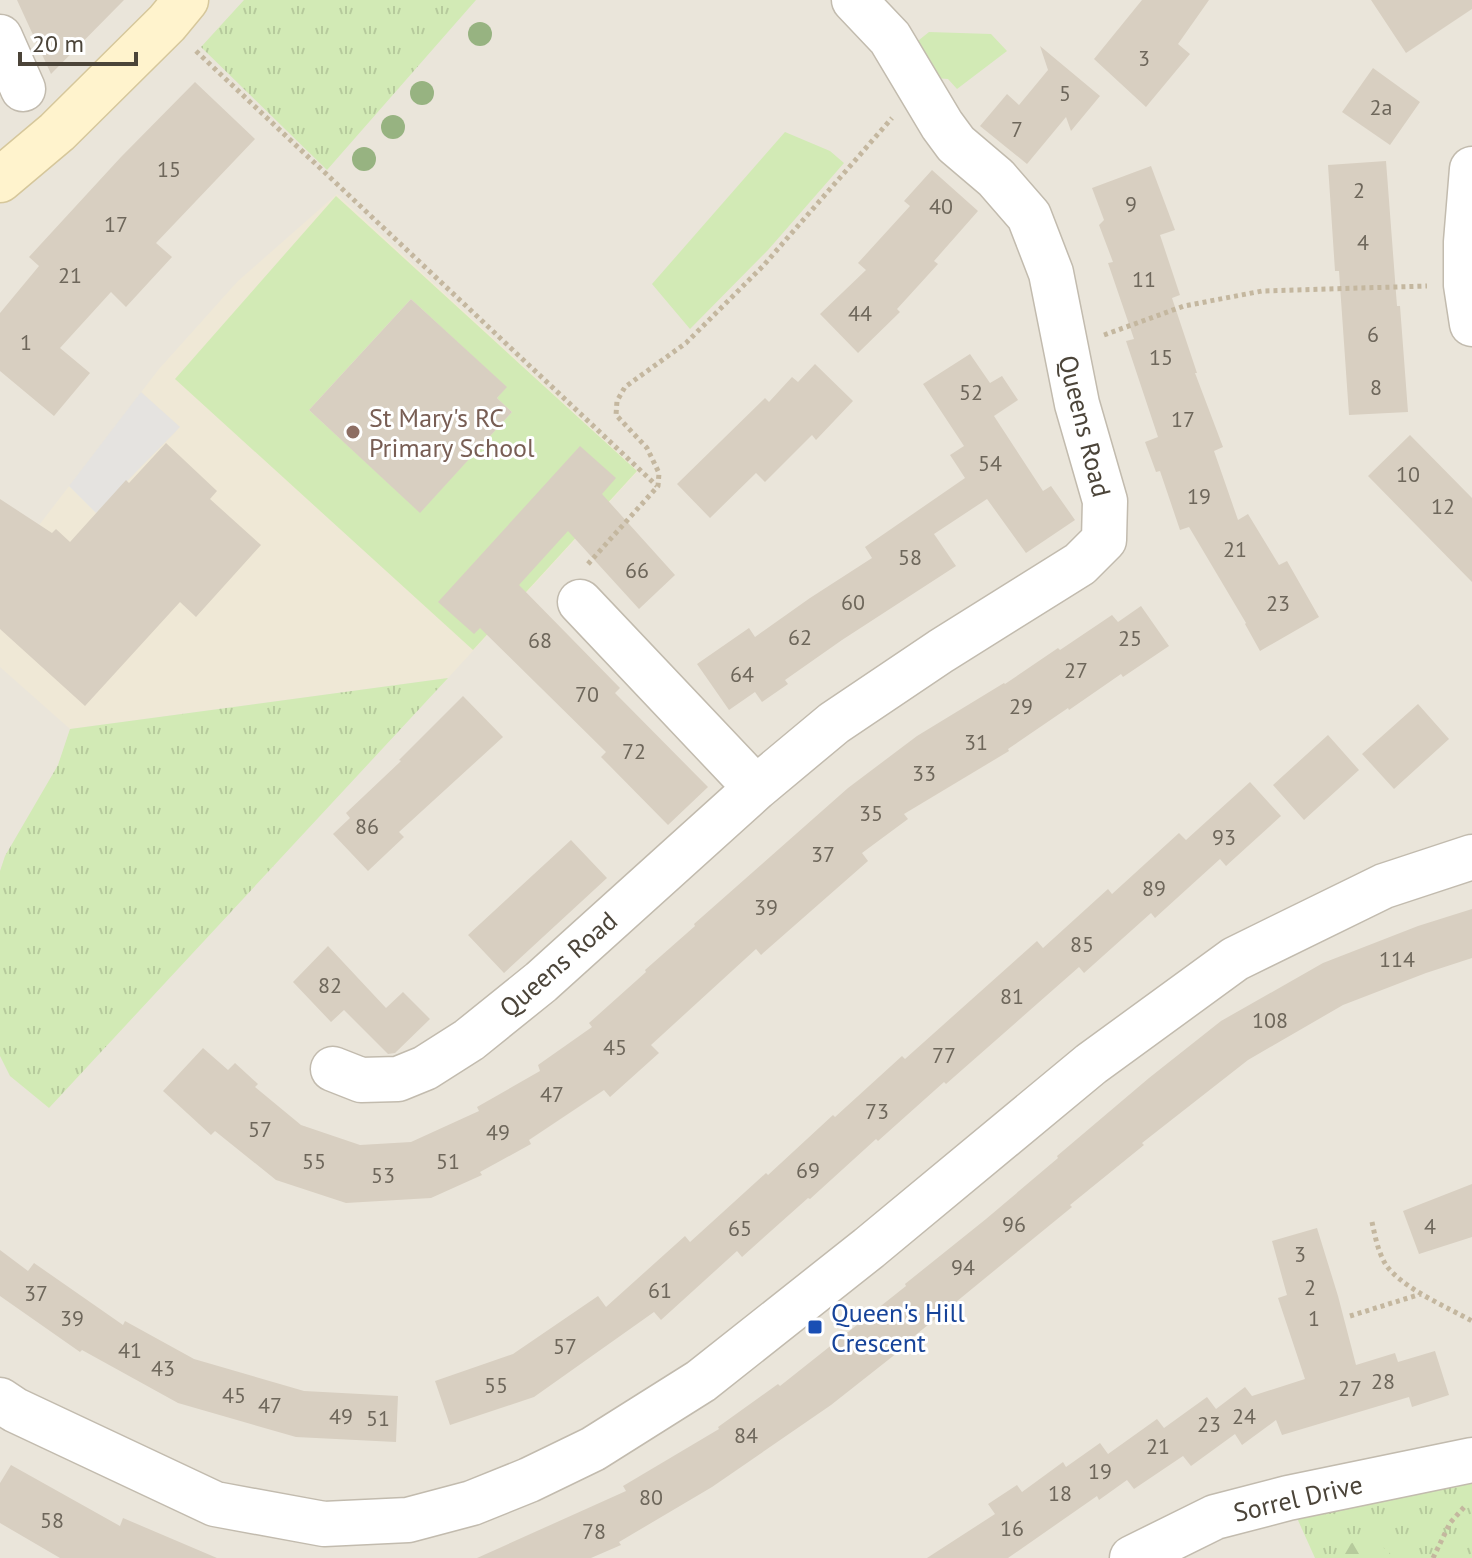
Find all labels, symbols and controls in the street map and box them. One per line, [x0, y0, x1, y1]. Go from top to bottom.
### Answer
scale bar [20, 16, 136, 66]
text: 20 m [32, 28, 84, 59]
house number: 3 [1138, 44, 1150, 72]
house number: 5 [1059, 79, 1071, 107]
house number: 2a [1370, 93, 1392, 121]
house number: 7 [1011, 115, 1023, 143]
house number: 15 [157, 155, 181, 183]
house number: 2 [1353, 176, 1365, 204]
house number: 9 [1125, 190, 1137, 218]
house number: 40 [929, 192, 953, 220]
house number: 17 [104, 210, 128, 238]
house number: 4 [1357, 228, 1369, 256]
house number: 21 [58, 261, 82, 289]
house number: 11 [1132, 265, 1156, 293]
house number: 44 [848, 299, 872, 327]
house number: 6 [1367, 320, 1379, 348]
house number: 1 [20, 328, 32, 356]
house number: 15 [1149, 343, 1173, 371]
street label: Queens Road [1051, 352, 1119, 500]
house number: 8 [1370, 373, 1382, 401]
house number: 52 [959, 378, 983, 406]
place label: St Mary's RC Primary School [369, 401, 535, 464]
house number: 17 [1171, 405, 1195, 433]
marker: St Mary's RC Primary School [344, 423, 362, 441]
house number: 54 [978, 449, 1002, 477]
house number: 10 [1396, 460, 1420, 488]
house number: 19 [1187, 482, 1211, 510]
house number: 12 [1431, 492, 1455, 520]
house number: 21 [1223, 535, 1247, 563]
house number: 58 [898, 543, 922, 571]
house number: 66 [625, 556, 649, 584]
house number: 60 [841, 588, 865, 616]
house number: 23 [1266, 589, 1290, 617]
house number: 62 [788, 623, 812, 651]
house number: 25 [1118, 624, 1142, 652]
house number: 68 [528, 626, 552, 654]
house number: 27 [1064, 656, 1088, 684]
house number: 64 [730, 660, 754, 688]
house number: 70 [575, 680, 599, 708]
house number: 29 [1009, 692, 1033, 720]
house number: 31 [964, 728, 988, 756]
house number: 72 [622, 737, 646, 765]
house number: 33 [912, 759, 936, 787]
house number: 35 [859, 799, 883, 827]
house number: 86 [355, 812, 379, 840]
house number: 93 [1212, 823, 1236, 851]
house number: 37 [811, 840, 835, 868]
house number: 89 [1142, 874, 1166, 902]
house number: 39 [754, 893, 778, 921]
street label: Queens Road [492, 904, 624, 1024]
house number: 85 [1070, 930, 1094, 958]
house number: 114 [1379, 945, 1415, 973]
house number: 82 [318, 971, 342, 999]
house number: 81 [1000, 982, 1024, 1010]
house number: 108 [1252, 1006, 1288, 1034]
house number: 45 [603, 1033, 627, 1061]
house number: 77 [932, 1041, 956, 1069]
house number: 47 [540, 1080, 564, 1108]
house number: 73 [865, 1097, 889, 1125]
house number: 57 [248, 1115, 272, 1143]
house number: 49 [486, 1118, 510, 1146]
house number: 55 [302, 1147, 326, 1175]
house number: 51 [436, 1147, 460, 1175]
house number: 69 [796, 1156, 820, 1184]
house number: 53 [371, 1161, 395, 1189]
house number: 96 [1002, 1210, 1026, 1238]
house number: 4 [1424, 1212, 1436, 1240]
house number: 65 [728, 1214, 752, 1242]
house number: 3 [1294, 1240, 1306, 1268]
house number: 94 [951, 1253, 975, 1281]
house number: 2 [1304, 1273, 1316, 1301]
house number: 61 [648, 1276, 672, 1304]
house number: 37 [24, 1279, 48, 1307]
place label: Queen's Hill Crescent [831, 1296, 965, 1359]
house number: 39 [60, 1304, 84, 1332]
house number: 1 [1308, 1304, 1320, 1332]
marker: Queen's Hill Crescent [806, 1318, 824, 1336]
house number: 57 [553, 1332, 577, 1360]
house number: 41 [118, 1336, 142, 1364]
house number: 43 [151, 1354, 175, 1382]
house number: 28 [1371, 1367, 1395, 1395]
house number: 55 [484, 1371, 508, 1399]
house number: 27 [1338, 1374, 1362, 1402]
house number: 45 [222, 1381, 246, 1409]
house number: 47 [258, 1391, 282, 1419]
house number: 49 [329, 1402, 353, 1430]
house number: 24 [1232, 1402, 1256, 1430]
house number: 51 [366, 1404, 390, 1432]
house number: 23 [1197, 1410, 1221, 1438]
house number: 84 [734, 1421, 758, 1449]
house number: 21 [1146, 1432, 1170, 1460]
house number: 19 [1088, 1457, 1112, 1485]
street label: Sorrel Drive [1230, 1467, 1366, 1529]
house number: 18 [1048, 1479, 1072, 1507]
house number: 80 [639, 1483, 663, 1511]
house number: 58 [40, 1506, 64, 1534]
house number: 16 [1000, 1514, 1024, 1542]
house number: 78 [582, 1517, 606, 1545]

